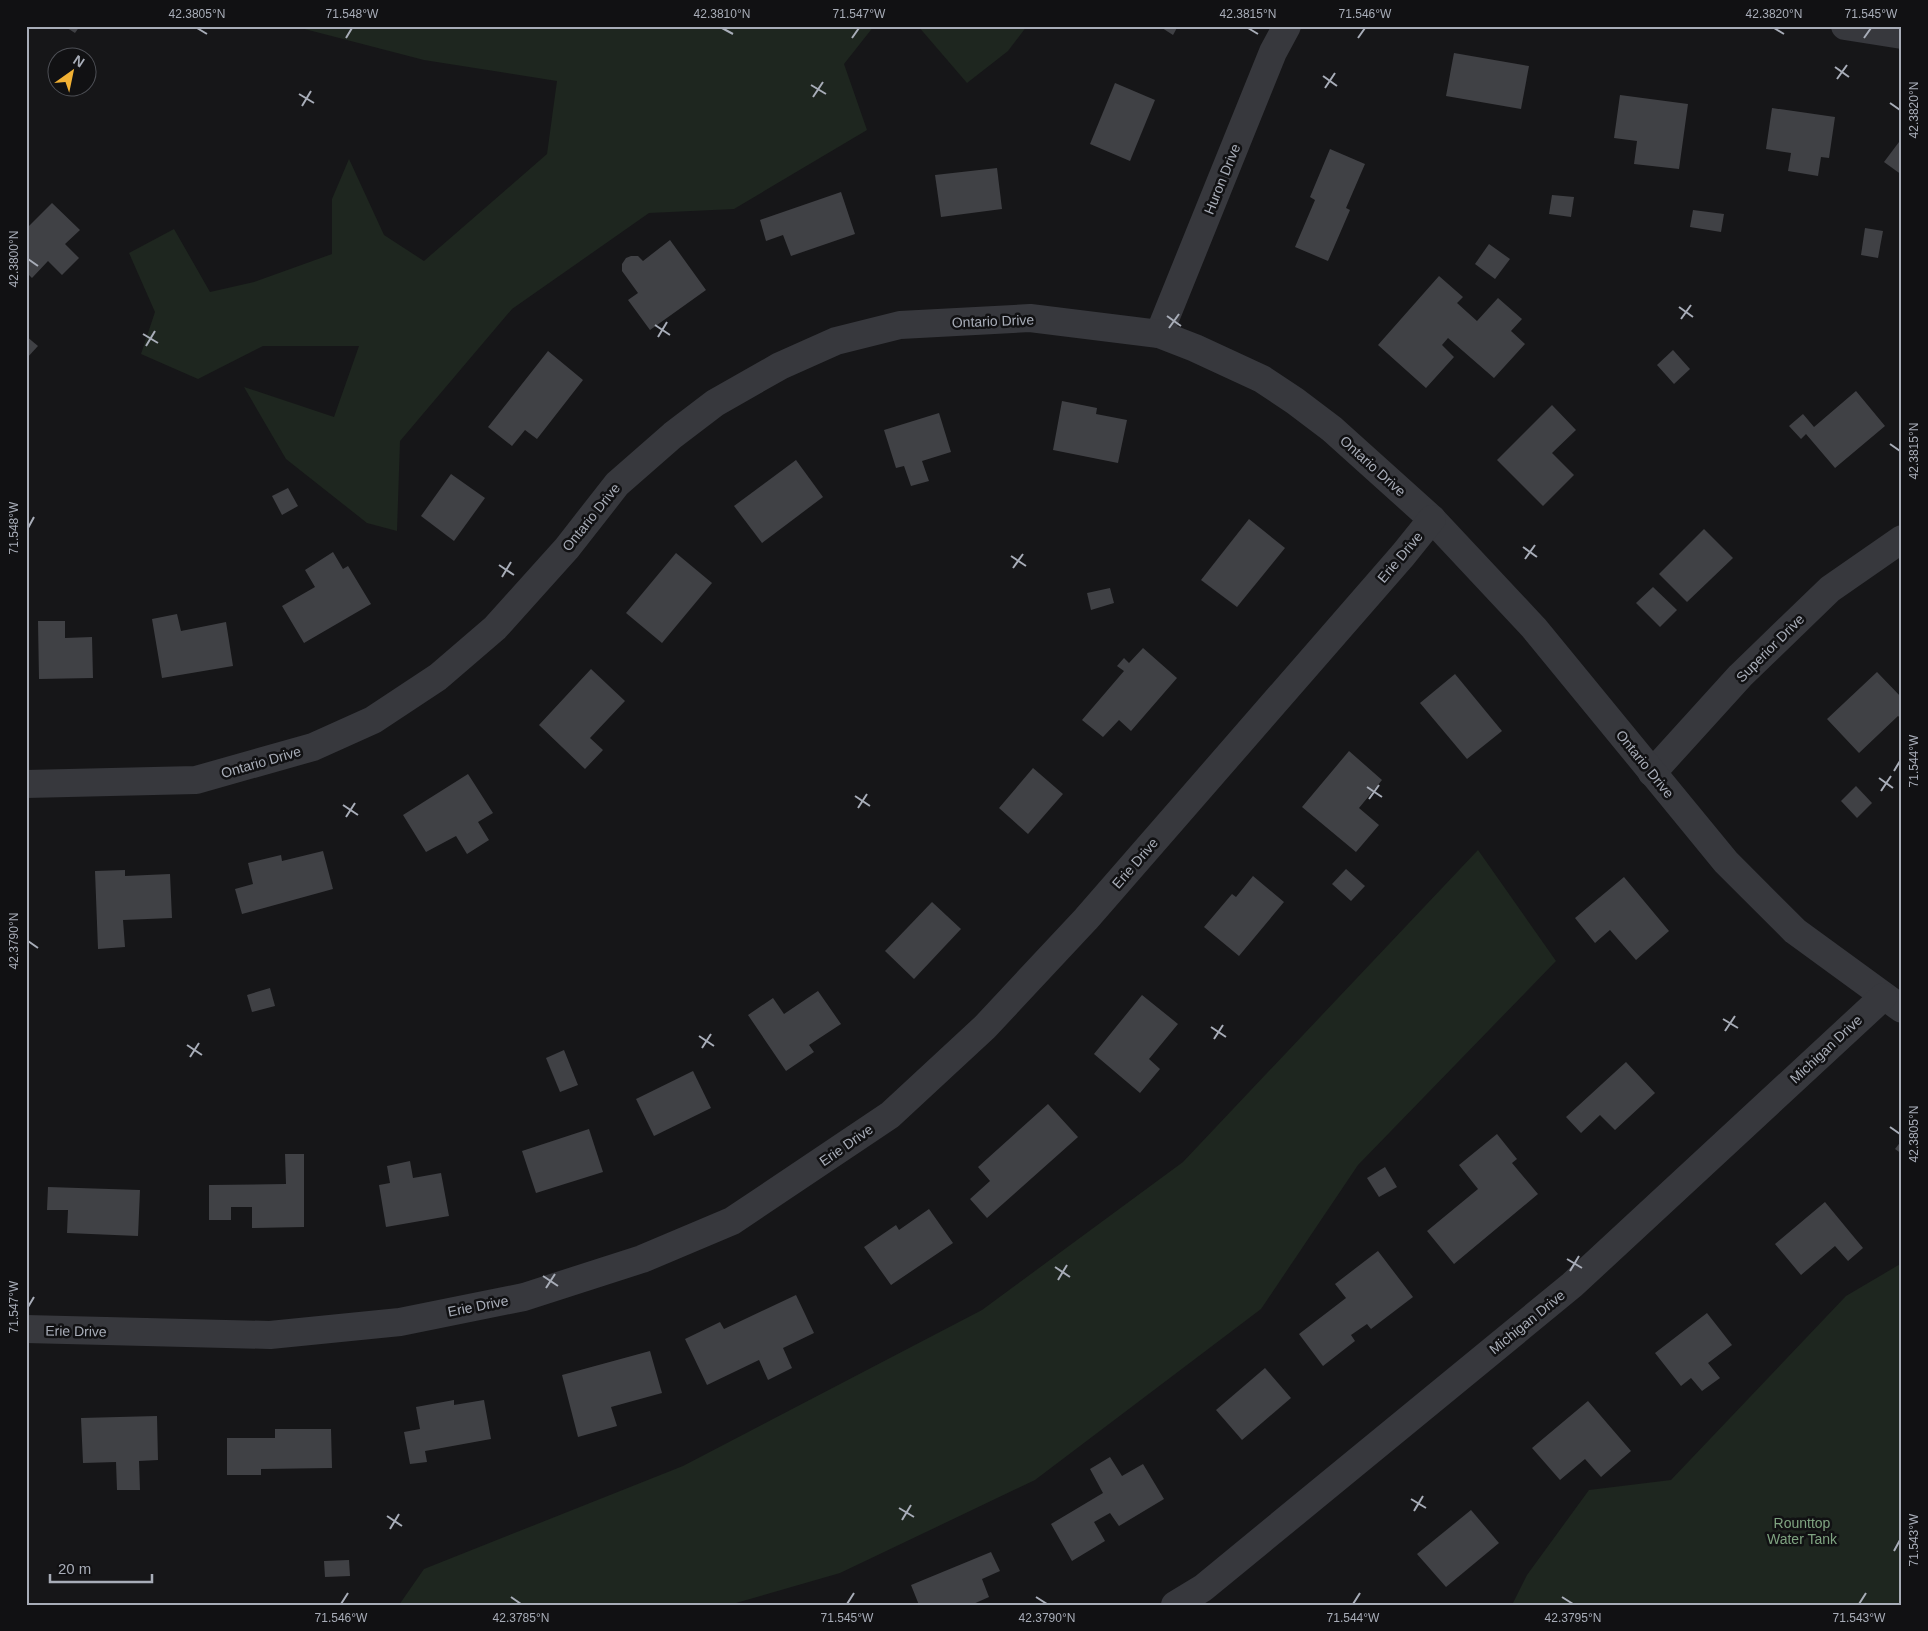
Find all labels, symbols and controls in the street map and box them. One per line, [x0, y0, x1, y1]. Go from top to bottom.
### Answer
text: 42.3805°N [169, 7, 225, 21]
text: 71.548°W [326, 7, 379, 21]
text: 42.3810°N [694, 7, 750, 21]
text: 71.547°W [833, 7, 886, 21]
text: 42.3815°N [1220, 7, 1276, 21]
text: 71.546°W [1339, 7, 1392, 21]
text: 42.3820°N [1746, 7, 1802, 21]
text: 71.545°W [1845, 7, 1898, 21]
north arrow [48, 48, 98, 98]
text: N [70, 52, 88, 71]
text: 42.3820°N [1907, 82, 1921, 138]
street label: Huron Drive [1201, 141, 1243, 217]
text: 42.3800°N [7, 231, 21, 287]
street label: Ontario Drive [952, 312, 1035, 330]
text: 42.3815°N [1907, 423, 1921, 479]
street label: Ontario Drive [1337, 432, 1409, 500]
street label: Ontario Drive [559, 480, 623, 554]
text: 71.548°W [7, 501, 21, 554]
street label: Erie Drive [1374, 528, 1426, 586]
street label: Superior Drive [1733, 611, 1807, 685]
street label: Ontario Drive [1613, 727, 1677, 801]
text: 71.544°W [1907, 734, 1921, 787]
street label: Ontario Drive [219, 743, 303, 781]
street label: Erie Drive [1109, 834, 1161, 891]
text: 42.3790°N [7, 913, 21, 969]
street label: Michigan Drive [1787, 1011, 1865, 1086]
text: 42.3805°N [1907, 1106, 1921, 1162]
street label: Erie Drive [816, 1121, 876, 1169]
text: 71.547°W [7, 1280, 21, 1333]
street label: Michigan Drive [1486, 1287, 1568, 1357]
street label: Erie Drive [446, 1292, 510, 1320]
street label: Erie Drive [45, 1322, 107, 1340]
text: 71.543°W [1907, 1513, 1921, 1566]
park label: Rounttop Water Tank [1767, 1515, 1838, 1547]
scale bar [50, 1551, 152, 1583]
text: 20 m [58, 1560, 91, 1577]
text: 71.546°W [315, 1611, 368, 1625]
text: 42.3785°N [493, 1611, 549, 1625]
text: 71.545°W [821, 1611, 874, 1625]
text: 42.3790°N [1019, 1611, 1075, 1625]
text: 71.544°W [1327, 1611, 1380, 1625]
text: 42.3795°N [1545, 1611, 1601, 1625]
text: 71.543°W [1833, 1611, 1886, 1625]

